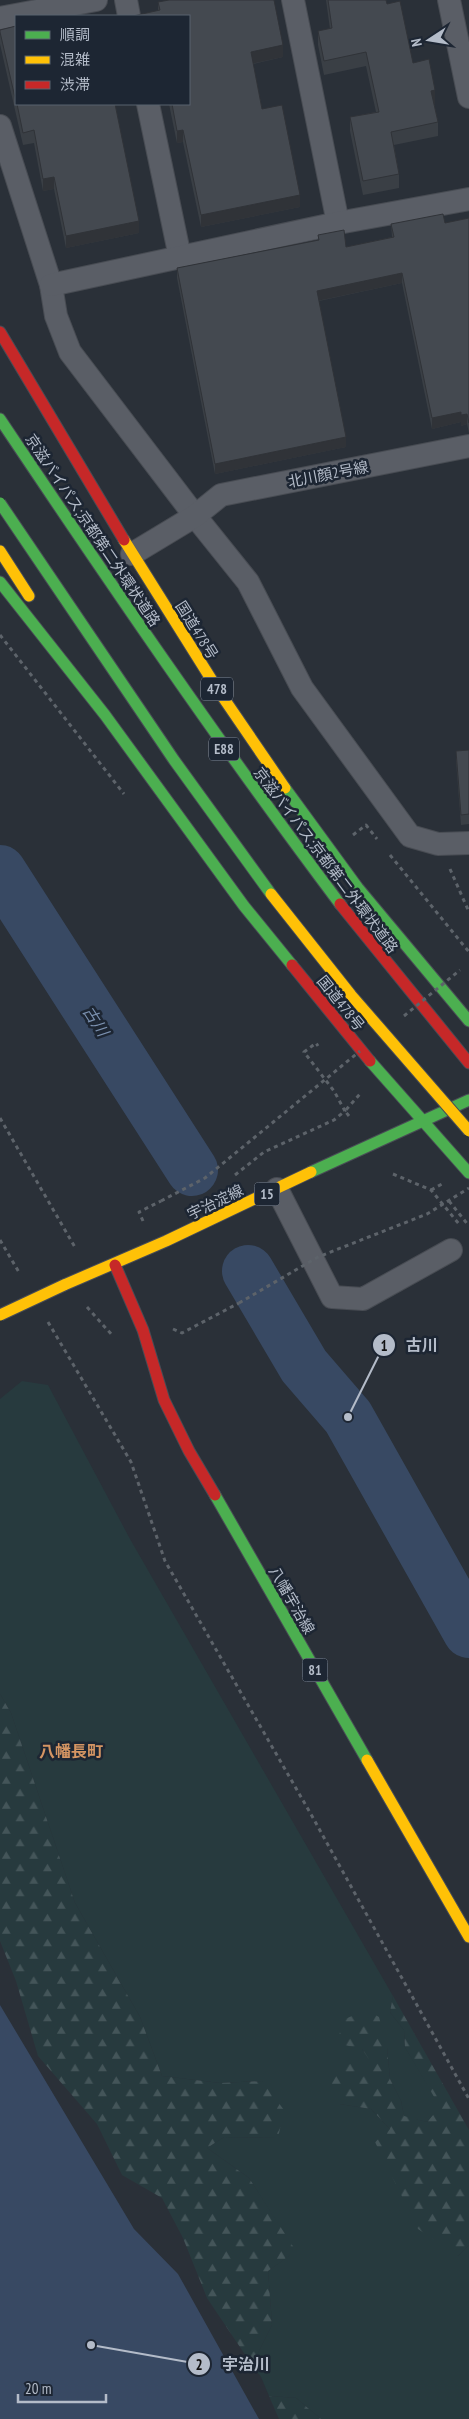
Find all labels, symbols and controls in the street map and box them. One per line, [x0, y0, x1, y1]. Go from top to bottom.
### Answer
legend [15, 15, 190, 105]
north arrow [404, 15, 454, 65]
text: 順調 [60, 25, 90, 44]
text: N [407, 37, 426, 48]
text: 混雑 [60, 50, 90, 69]
text: 渋滞 [60, 75, 90, 94]
street label: 京滋バイパス;京都第二外環状道路 [21, 430, 165, 630]
street label: 北川顔2号線 [286, 457, 370, 491]
street label: 国道478号 [172, 597, 222, 663]
road number: 478 [201, 678, 233, 701]
road number: E88 [209, 738, 239, 761]
street label: 京滋バイパス;京都第二外環状道路 [250, 763, 402, 957]
street label: 国道478号 [313, 972, 369, 1034]
water label: 古川 [79, 1002, 114, 1042]
street label: 宇治淀線 [184, 1180, 246, 1224]
road number: 15 [254, 1182, 280, 1206]
callout: 古川 [371, 1330, 448, 1361]
text: 古川 [406, 1335, 438, 1355]
text: 1 [380, 1336, 388, 1355]
street label: 八幡宇治線 [265, 1563, 319, 1637]
road number: 81 [302, 1658, 328, 1682]
district label: 八幡長町 [39, 1741, 103, 1761]
callout: 宇治川 [187, 2349, 280, 2380]
text: 宇治川 [222, 2354, 270, 2374]
text: 2 [195, 2355, 203, 2374]
scale bar [18, 2372, 105, 2404]
text: 20 m [25, 2379, 51, 2398]

